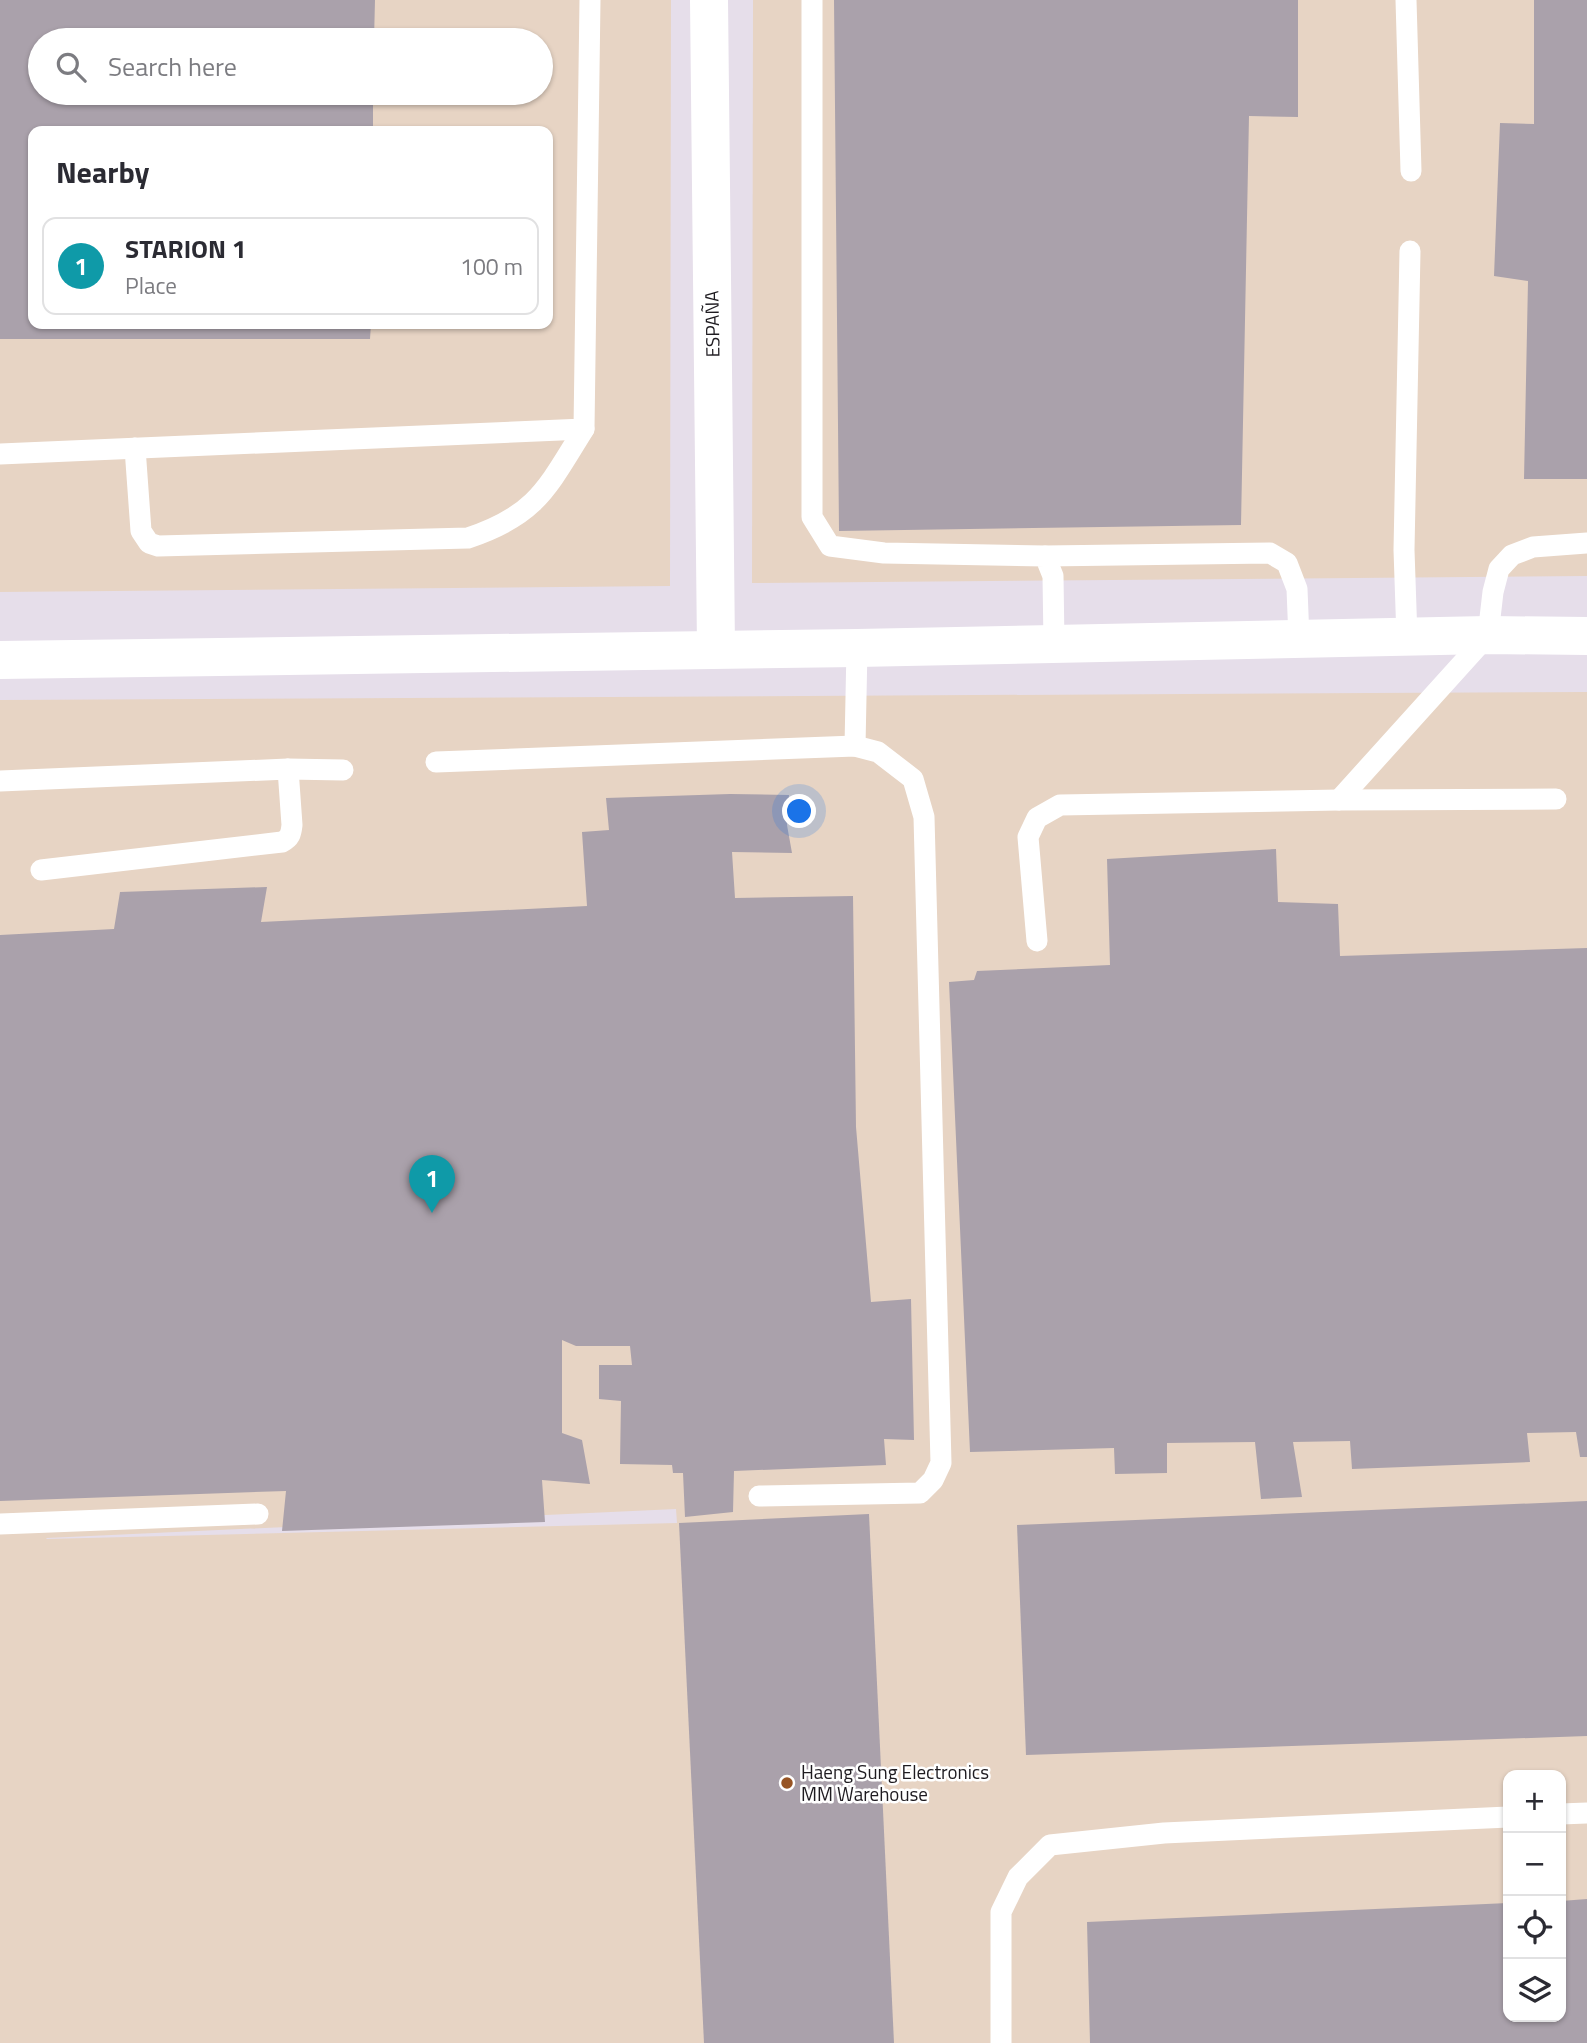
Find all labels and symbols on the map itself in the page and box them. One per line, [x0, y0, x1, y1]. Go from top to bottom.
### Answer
street label: ESPAÑA [696, 290, 727, 358]
your location [782, 794, 816, 828]
pin: 1 [409, 1155, 455, 1213]
place label: Haeng Sung Electronics MM Warehouse [801, 1757, 989, 1808]
marker: Haeng Sung Electronics MM Warehouse [779, 1775, 795, 1791]

